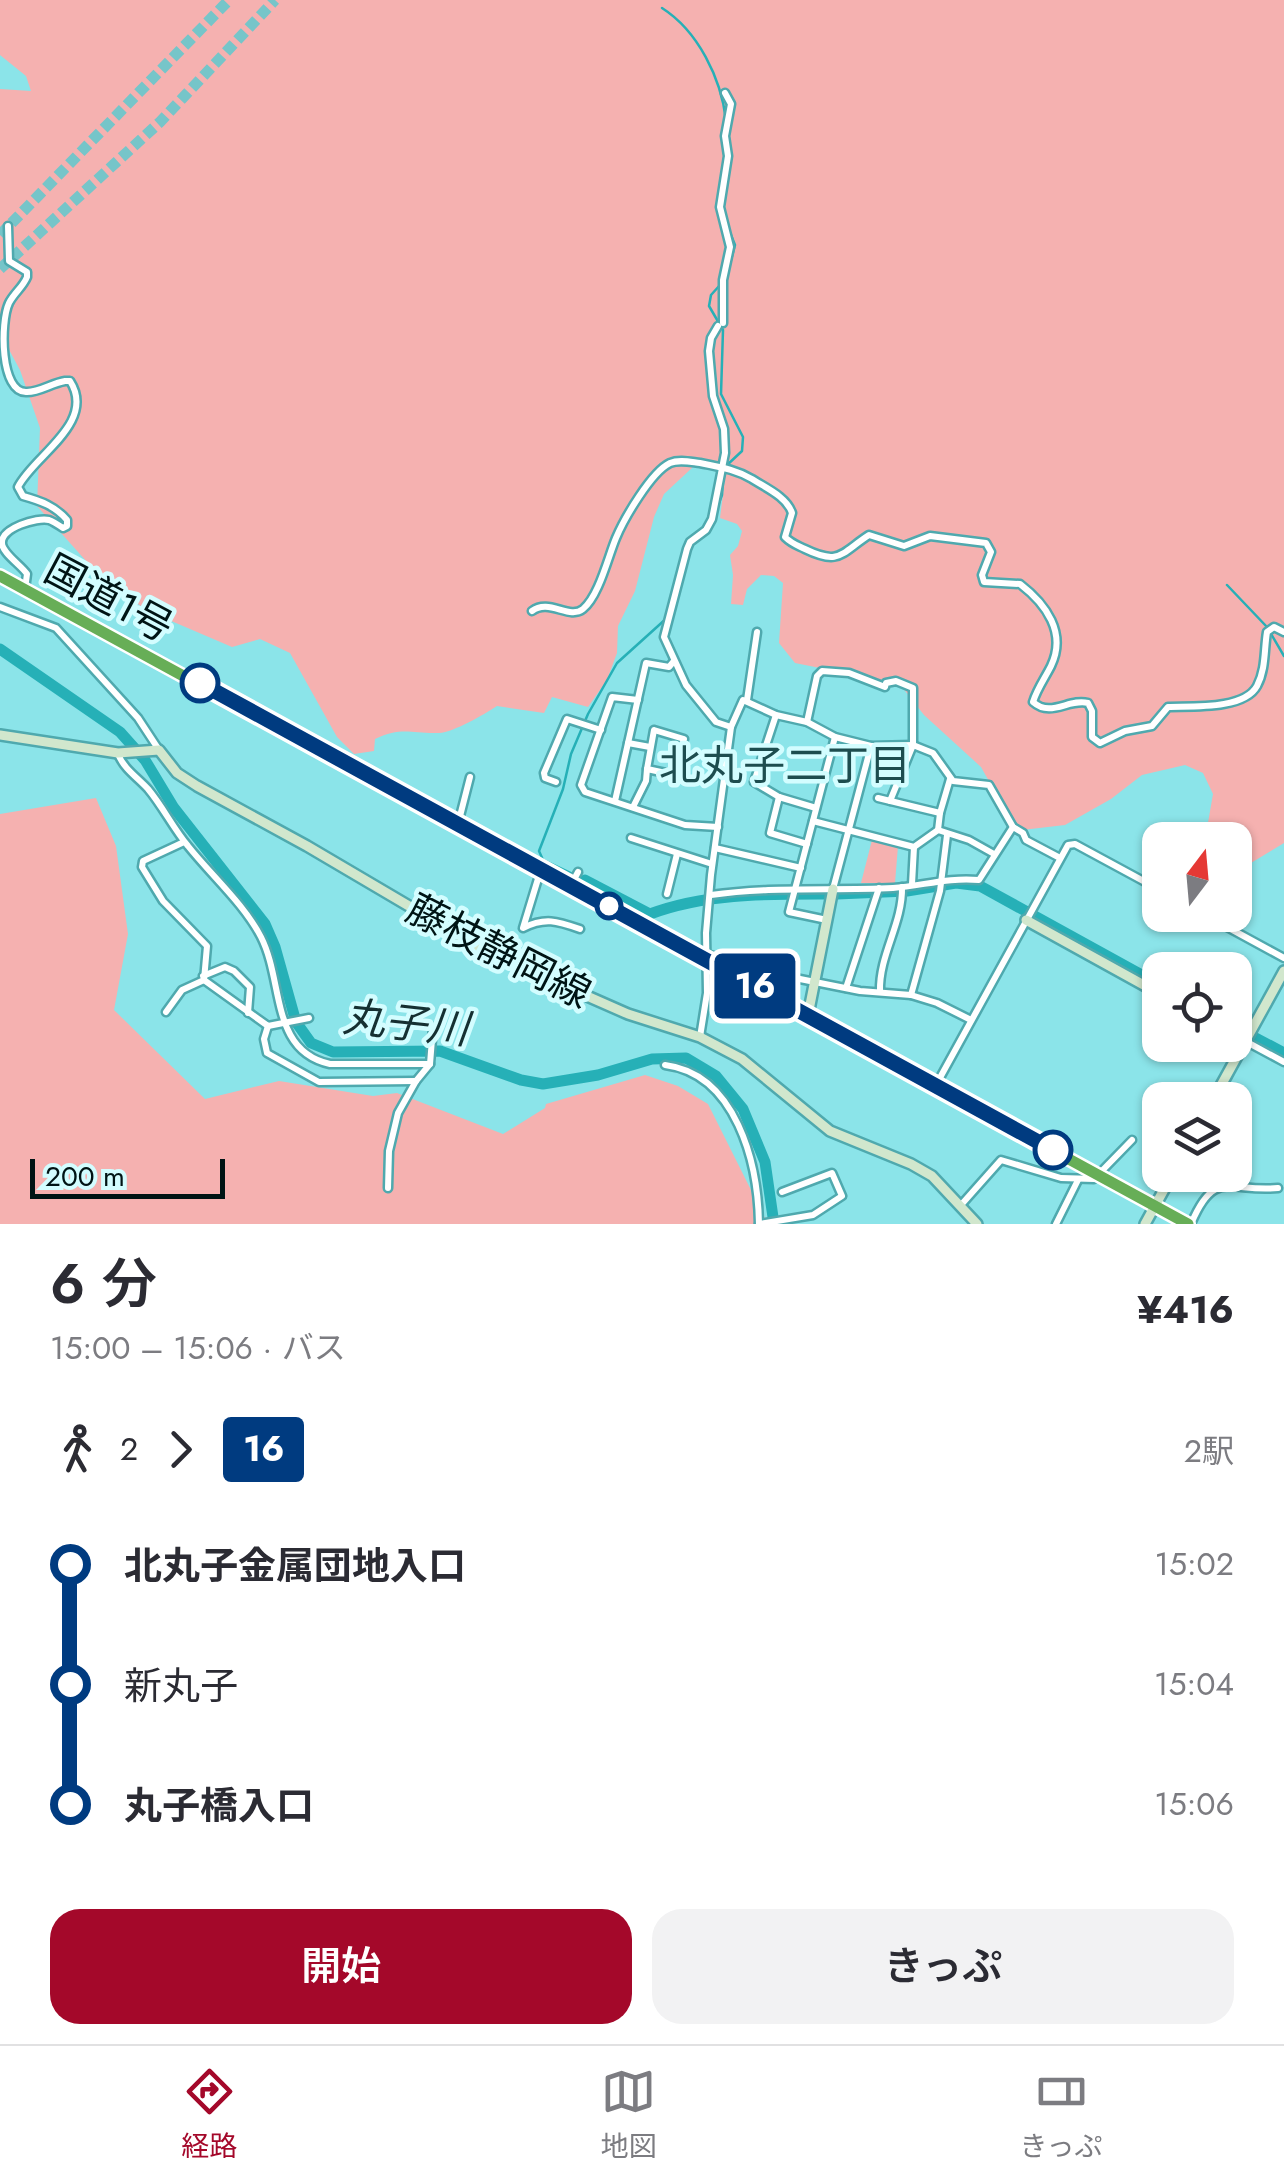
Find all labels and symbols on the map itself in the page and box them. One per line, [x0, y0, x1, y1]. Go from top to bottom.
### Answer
street label: 国道1号 [34, 540, 184, 656]
unlabelled marker [181, 664, 219, 702]
district label: 北丸子二丁目 [659, 735, 911, 796]
north arrow [1142, 822, 1252, 932]
street label: 藤枝静岡線 [397, 880, 601, 1022]
unlabelled marker [596, 893, 622, 919]
line badge: 16 [710, 954, 800, 1018]
water label: 丸子川 [340, 986, 476, 1060]
unlabelled marker [1034, 1131, 1072, 1169]
scale bar [30, 1154, 225, 1198]

